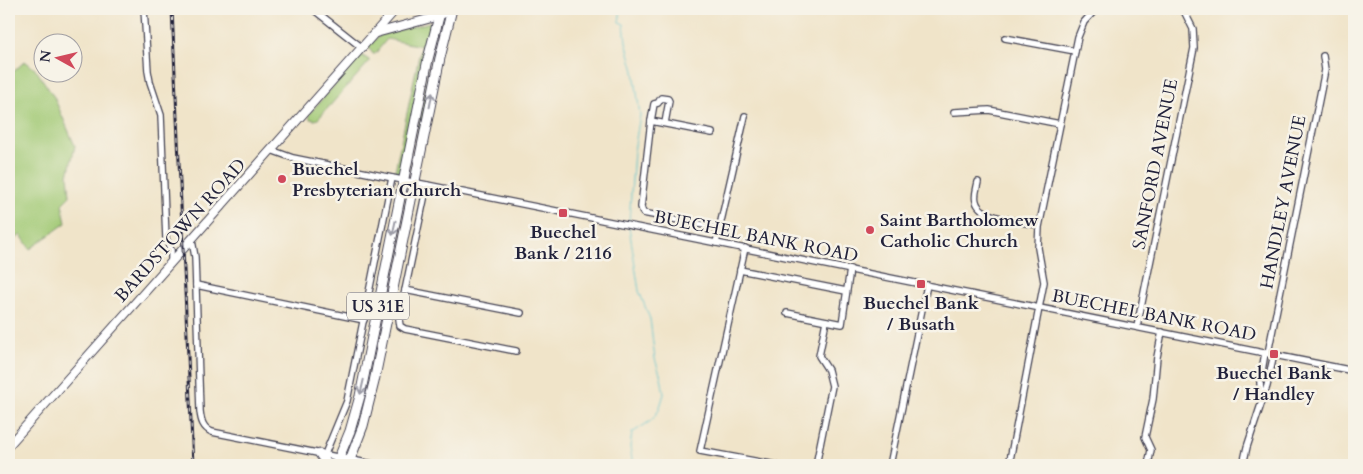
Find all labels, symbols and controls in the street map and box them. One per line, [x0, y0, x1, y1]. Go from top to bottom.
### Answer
north arrow [32, 32, 82, 82]
text: N [35, 49, 56, 64]
street label: SANFORD AVENUE [1127, 77, 1184, 252]
one-way arrow [427, 93, 436, 109]
street label: HANDLEY AVENUE [1254, 113, 1313, 291]
street label: BARDSTOWN ROAD [109, 153, 252, 308]
place label: Buechel Presbyterian Church [292, 157, 461, 203]
marker: Buechel Presbyterian Church [276, 173, 288, 185]
street label: BUECHEL BANK ROAD [652, 204, 860, 269]
marker: Buechel Bank / 2116 [557, 207, 569, 219]
place label: Saint Bartholomew Catholic Church [880, 208, 1039, 254]
one-way arrow [389, 219, 399, 235]
place label: Buechel Bank / 2116 [514, 220, 612, 266]
marker: Saint Bartholomew Catholic Church [864, 224, 876, 236]
marker: Buechel Bank / Busath [915, 278, 927, 290]
street label: BUECHEL BANK ROAD [1050, 283, 1258, 348]
place label: Buechel Bank / Busath [863, 291, 980, 337]
road number: US 31E [347, 292, 409, 320]
marker: Buechel Bank / Handley [1268, 348, 1280, 360]
place label: Buechel Bank / Handley [1216, 361, 1333, 407]
one-way arrow [357, 379, 366, 395]

